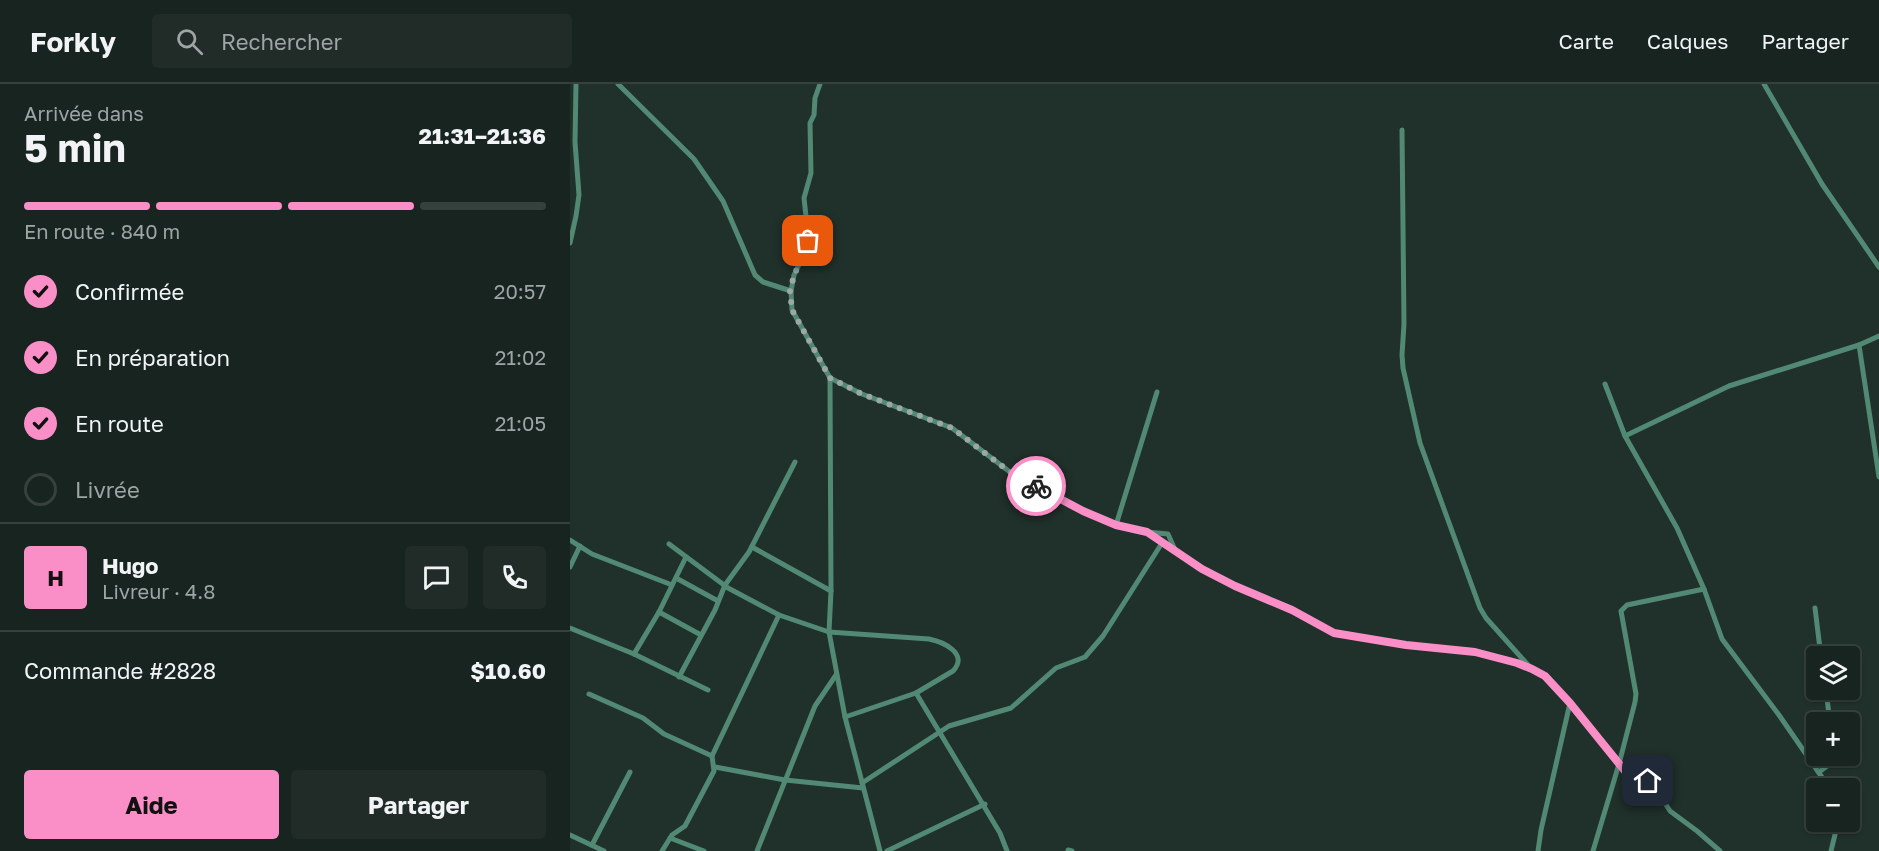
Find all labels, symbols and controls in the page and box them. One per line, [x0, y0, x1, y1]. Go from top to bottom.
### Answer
search box [152, 14, 572, 68]
text: Forkly [30, 25, 116, 58]
icon: search [173, 25, 206, 58]
text: Rechercher [221, 28, 342, 55]
text: Carte [1558, 28, 1614, 54]
text: Calques [1647, 28, 1728, 54]
text: Partager [1761, 28, 1849, 54]
text: Arrivée dans [24, 101, 144, 125]
text: 21:31–21:36 [419, 122, 546, 149]
text: 5 min [24, 124, 126, 171]
pin [782, 215, 833, 266]
text: En route · 840 m [24, 219, 180, 243]
icon: bag [791, 224, 824, 257]
icon: check [24, 275, 57, 308]
text: Confirmée [75, 278, 184, 305]
text: 20:57 [494, 279, 546, 303]
icon: check [24, 341, 57, 374]
text: En préparation [75, 344, 230, 371]
text: 21:02 [495, 345, 546, 369]
icon: check [24, 407, 57, 440]
text: En route [75, 410, 164, 437]
text: 21:05 [495, 411, 546, 435]
courier [1006, 456, 1066, 516]
icon: bike [1020, 470, 1053, 503]
text: Livrée [75, 476, 140, 503]
button: chat [405, 546, 468, 609]
button: phone [483, 546, 546, 609]
text: Hugo [102, 552, 159, 579]
text: H [47, 564, 64, 591]
text: Livreur · 4.8 [102, 579, 215, 603]
map controls [1806, 646, 1860, 832]
button: layers [1806, 646, 1860, 700]
text: Commande #2828 [24, 657, 216, 684]
text: $10.60 [470, 657, 546, 684]
button: + [1806, 712, 1860, 766]
pin [1622, 755, 1673, 806]
icon: home [1631, 764, 1664, 797]
button: Aide [24, 770, 279, 839]
button: Partager [291, 770, 546, 839]
button: − [1806, 778, 1860, 832]

